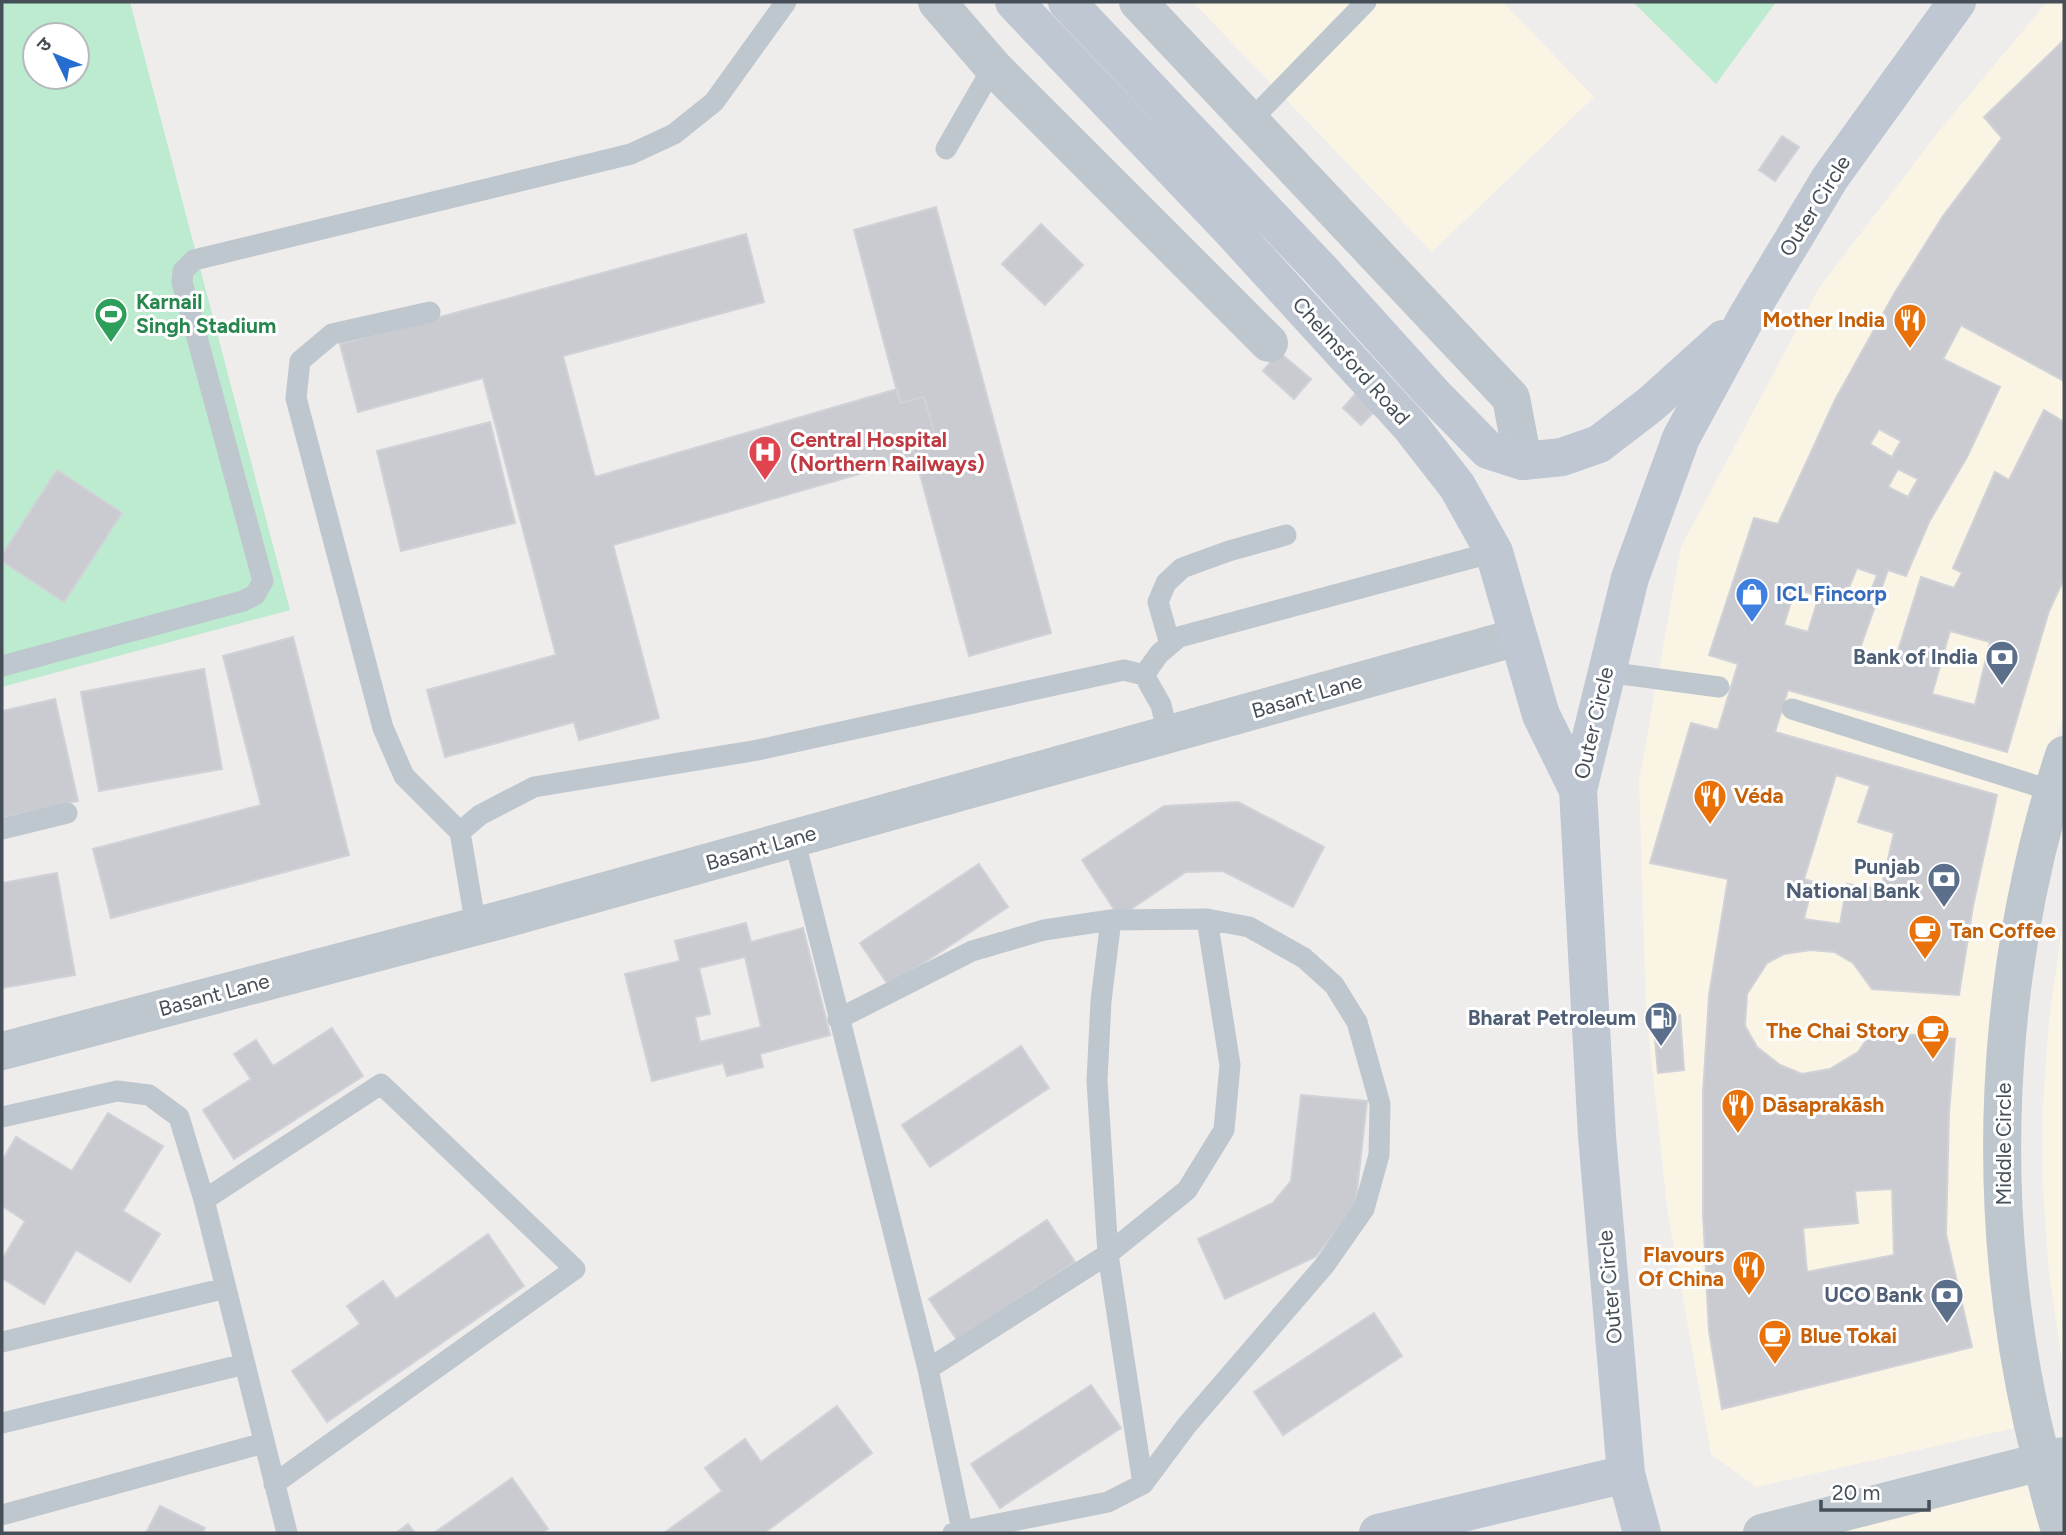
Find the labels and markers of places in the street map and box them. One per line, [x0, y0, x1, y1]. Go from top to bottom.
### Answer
place label: Karnail Singh Stadium [136, 289, 276, 338]
sports icon: Karnail Singh Stadium [92, 295, 130, 344]
restaurant icon: Mother India [1891, 301, 1929, 350]
place label: Mother India [1763, 307, 1885, 332]
place label: Central Hospital (Northern Railways) [790, 427, 985, 476]
hospital icon: Central Hospital (Northern Railways) [746, 433, 784, 482]
shop icon: ICL Fincorp [1733, 575, 1771, 624]
place label: ICL Fincorp [1776, 581, 1887, 606]
bank icon: Bank of India [1983, 638, 2021, 687]
place label: Bank of India [1853, 644, 1978, 669]
restaurant icon: Véda [1691, 777, 1729, 826]
place label: Véda [1734, 783, 1784, 808]
place label: Punjab National Bank [1786, 854, 1921, 903]
bank icon: Punjab National Bank [1925, 860, 1963, 909]
cafe icon: Tan Coffee [1906, 912, 1944, 961]
place label: Tan Coffee [1950, 918, 2056, 943]
fuel station icon: Bharat Petroleum [1642, 999, 1680, 1048]
place label: Bharat Petroleum [1468, 1005, 1636, 1030]
cafe icon: The Chai Story [1914, 1012, 1952, 1061]
place label: The Chai Story [1766, 1018, 1910, 1043]
restaurant icon: Dāsaprakāsh [1719, 1086, 1757, 1135]
place label: Dāsaprakāsh [1762, 1092, 1884, 1117]
place label: Flavours Of China [1638, 1242, 1724, 1291]
restaurant icon: Flavours Of China [1730, 1248, 1768, 1297]
bank icon: UCO Bank [1928, 1276, 1966, 1325]
place label: UCO Bank [1824, 1282, 1924, 1307]
cafe icon: Blue Tokai [1756, 1317, 1794, 1366]
place label: Blue Tokai [1800, 1323, 1897, 1348]

